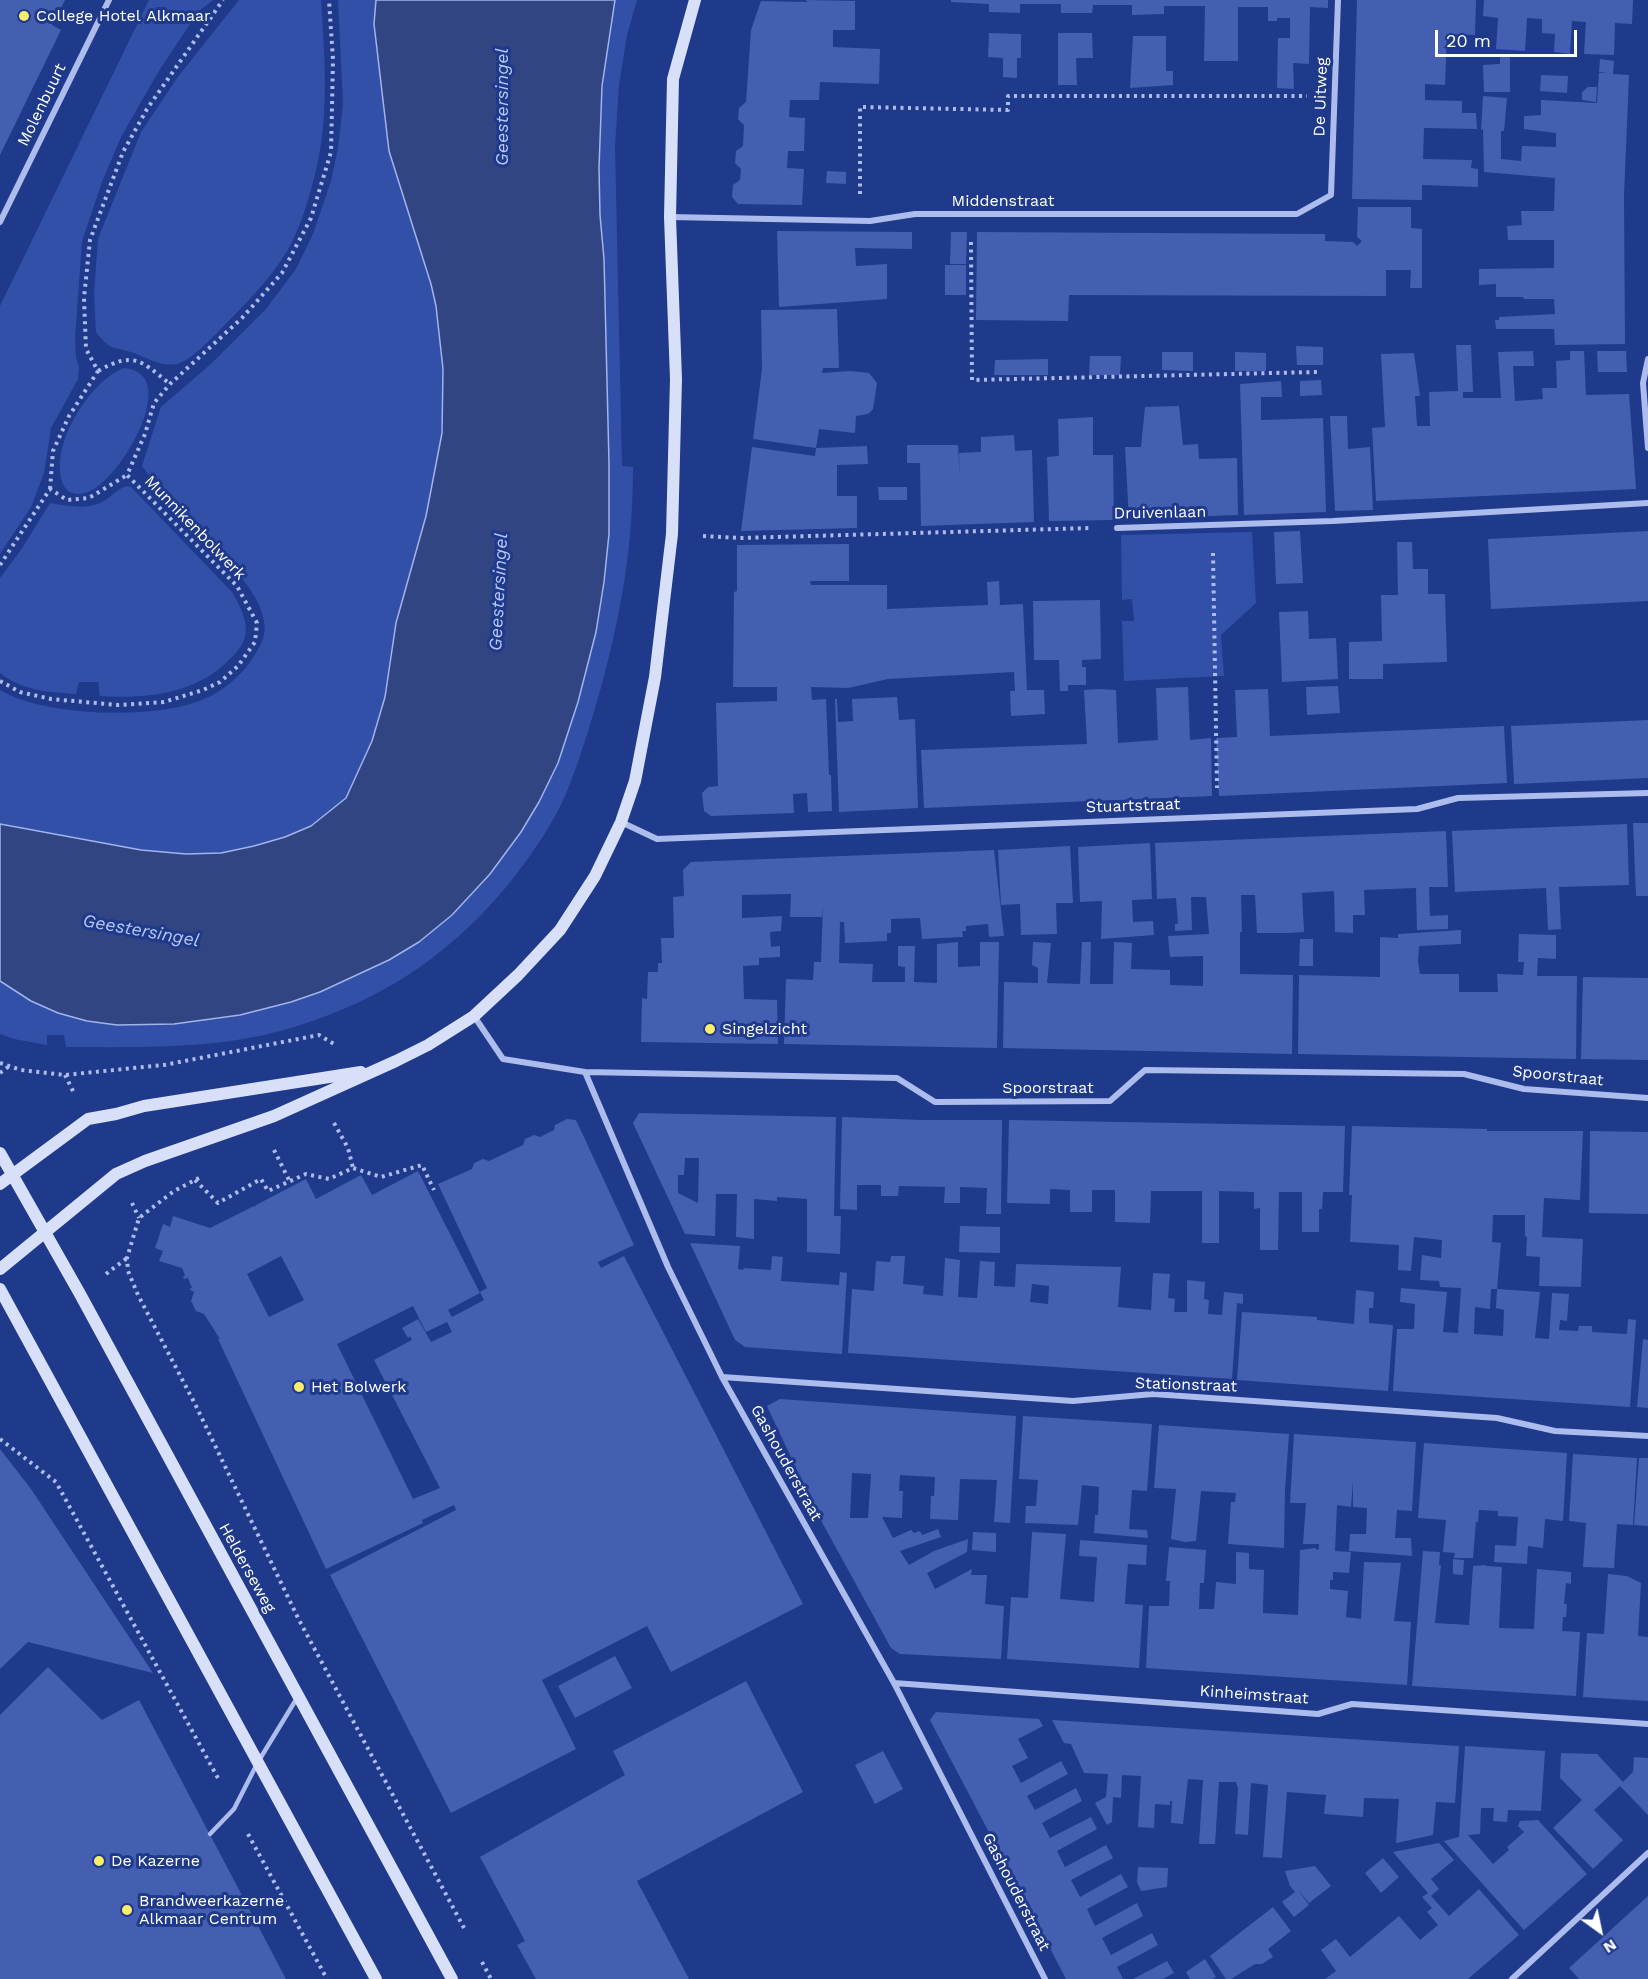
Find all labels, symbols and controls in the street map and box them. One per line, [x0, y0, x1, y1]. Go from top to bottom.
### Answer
place label: College Hotel Alkmaar [36, 6, 211, 26]
marker: College Hotel Alkmaar [17, 9, 31, 23]
scale bar [1438, 18, 1580, 56]
text: 20 m [1446, 30, 1491, 51]
water label: Geestersingel [492, 48, 514, 166]
street label: De Uitweg [1310, 57, 1332, 137]
street label: Molenbuurt [14, 60, 70, 150]
street label: Middenstraat [951, 191, 1055, 211]
street label: Munnikenbolwerk [140, 472, 250, 584]
street label: Druivenlaan [1114, 503, 1206, 523]
water label: Geestersingel [485, 533, 513, 651]
street label: Stuartstraat [1085, 795, 1181, 817]
water label: Geestersingel [81, 910, 201, 952]
place label: Singelzicht [722, 1019, 807, 1039]
marker: Singelzicht [703, 1022, 717, 1036]
street label: Spoorstraat [1511, 1062, 1605, 1090]
street label: Spoorstraat [1002, 1078, 1094, 1098]
street label: Stationstraat [1135, 1374, 1237, 1396]
place label: Het Bolwerk [311, 1377, 406, 1397]
marker: Het Bolwerk [292, 1380, 306, 1394]
street label: Gashouderstraat [746, 1402, 826, 1524]
street label: Helderseweg [214, 1520, 280, 1616]
street label: Kinheimstraat [1199, 1682, 1309, 1708]
street label: Gashouderstraat [978, 1830, 1054, 1954]
place label: De Kazerne [111, 1851, 200, 1871]
marker: De Kazerne [92, 1854, 106, 1868]
place label: Brandweerkazerne Alkmaar Centrum [139, 1891, 284, 1929]
north arrow [1570, 1901, 1630, 1961]
marker: Brandweerkazerne Alkmaar Centrum [120, 1903, 134, 1917]
text: N [1600, 1935, 1620, 1958]

